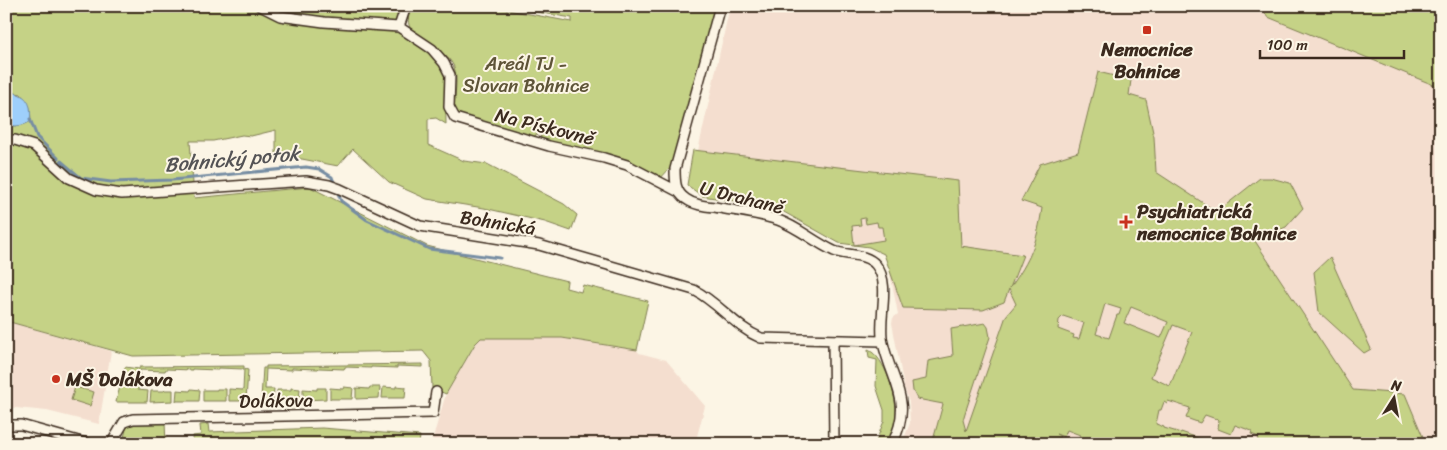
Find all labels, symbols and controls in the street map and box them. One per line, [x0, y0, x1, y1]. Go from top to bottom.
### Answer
marker: Nemocnice Bohnice [1141, 24, 1153, 36]
scale bar [1260, 28, 1403, 60]
text: 100 m [1267, 32, 1308, 58]
place label: Nemocnice Bohnice [1100, 33, 1193, 88]
park label: Areál TJ - Slovan Bohnice [463, 47, 590, 102]
street label: Na Pískovně [492, 98, 599, 155]
water label: Bohnický potok [163, 136, 303, 183]
street label: U Drahaně [696, 171, 789, 224]
place label: Psychiatrická nemocnice Bohnice [1136, 195, 1297, 250]
street label: Bohnická [458, 200, 539, 245]
marker: Psychiatrická nemocnice Bohnice [1119, 215, 1133, 229]
place label: MŠ Dolákova [65, 363, 173, 396]
north arrow [1370, 372, 1420, 422]
text: N [1388, 372, 1404, 399]
marker: MŠ Dolákova [50, 373, 62, 385]
street label: Dolákova [239, 383, 314, 418]

